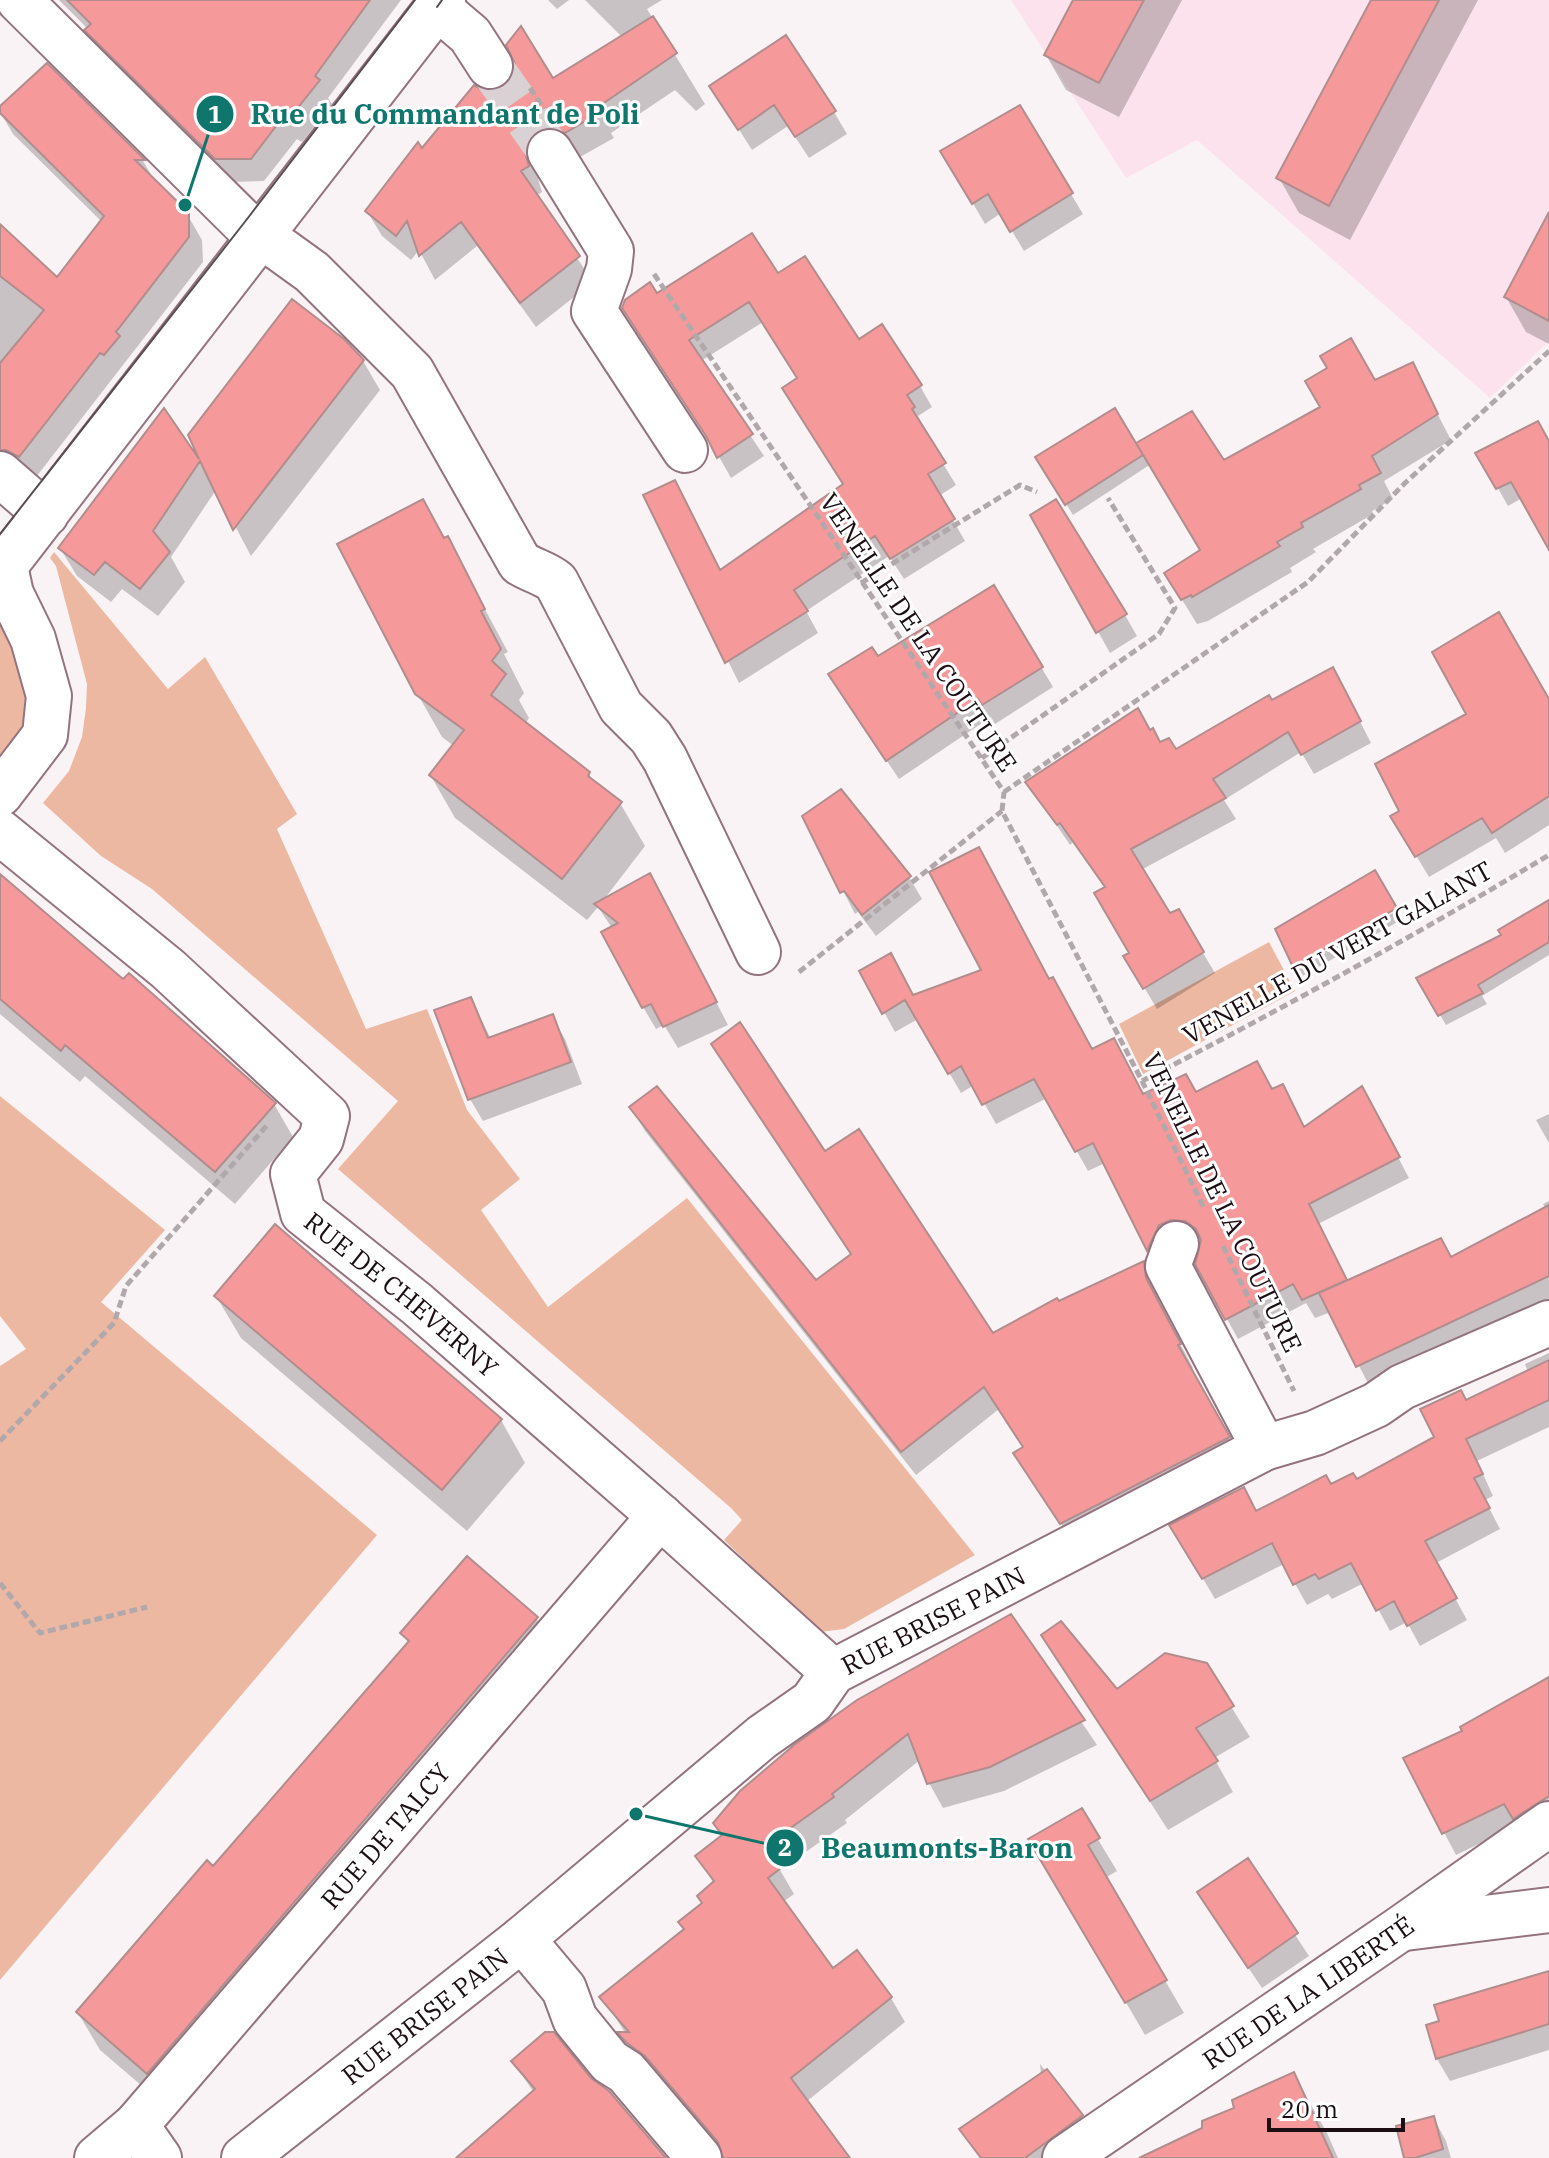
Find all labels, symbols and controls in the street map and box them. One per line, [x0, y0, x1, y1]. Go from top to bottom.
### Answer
callout: Rue du Commandant de Poli [195, 88, 656, 140]
text: Rue du Commandant de Poli [251, 95, 639, 132]
text: 1 [208, 98, 222, 130]
street label: VENELLE DE LA COUTURE [813, 486, 1025, 778]
street label: VENELLE DU VERT GALANT [1176, 853, 1498, 1051]
street label: VENELLE DE LA COUTURE [1135, 1046, 1311, 1358]
street label: RUE DE CHEVERNY [298, 1204, 506, 1384]
street label: RUE BRISE PAIN [835, 1558, 1031, 1682]
street label: RUE DE TALCY [313, 1756, 457, 1916]
callout: Beaumonts-Baron [765, 1822, 1089, 1874]
text: Beaumonts-Baron [821, 1829, 1073, 1866]
text: 2 [778, 1831, 792, 1863]
street label: RUE DE LA LIBERTÉ [1195, 1908, 1420, 2076]
street label: RUE BRISE PAIN [334, 1939, 515, 2092]
scale bar [1269, 2082, 1403, 2132]
text: 20 m [1281, 2093, 1338, 2125]

